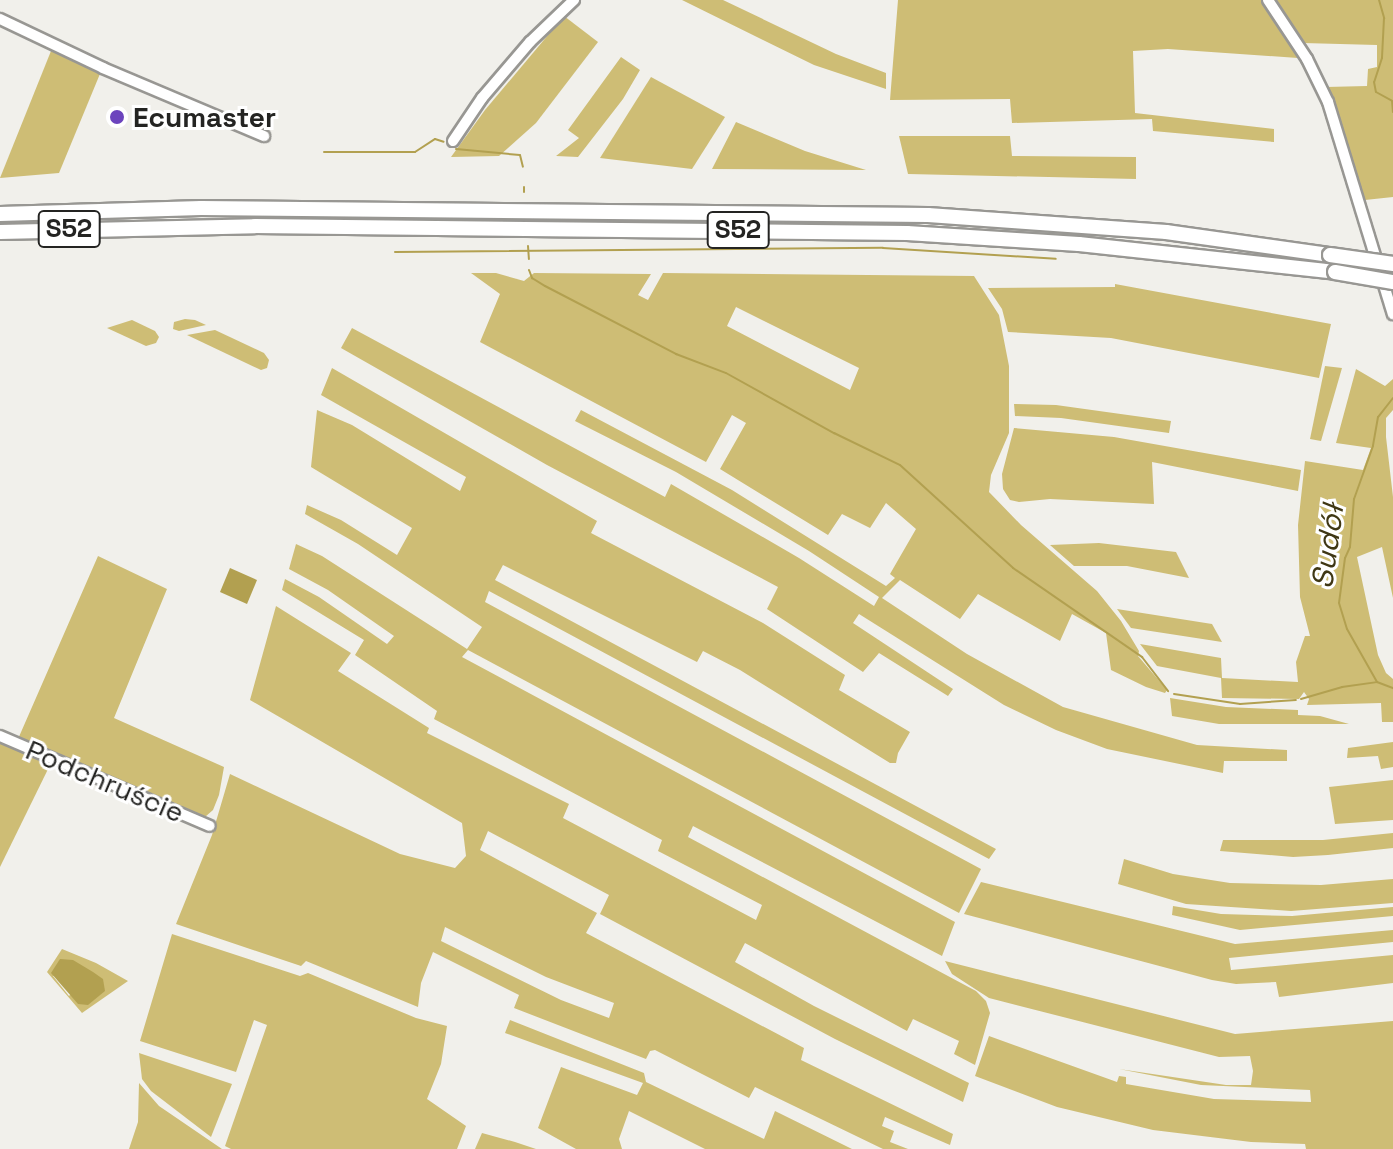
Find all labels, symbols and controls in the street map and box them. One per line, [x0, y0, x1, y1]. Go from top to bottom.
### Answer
place label: Ecumaster [133, 100, 276, 134]
marker: Ecumaster [108, 108, 126, 126]
road number: S52 [37, 207, 101, 251]
road number: S52 [706, 208, 770, 252]
water label: Sudół [1304, 501, 1352, 591]
street label: Podchruście [21, 733, 189, 829]

